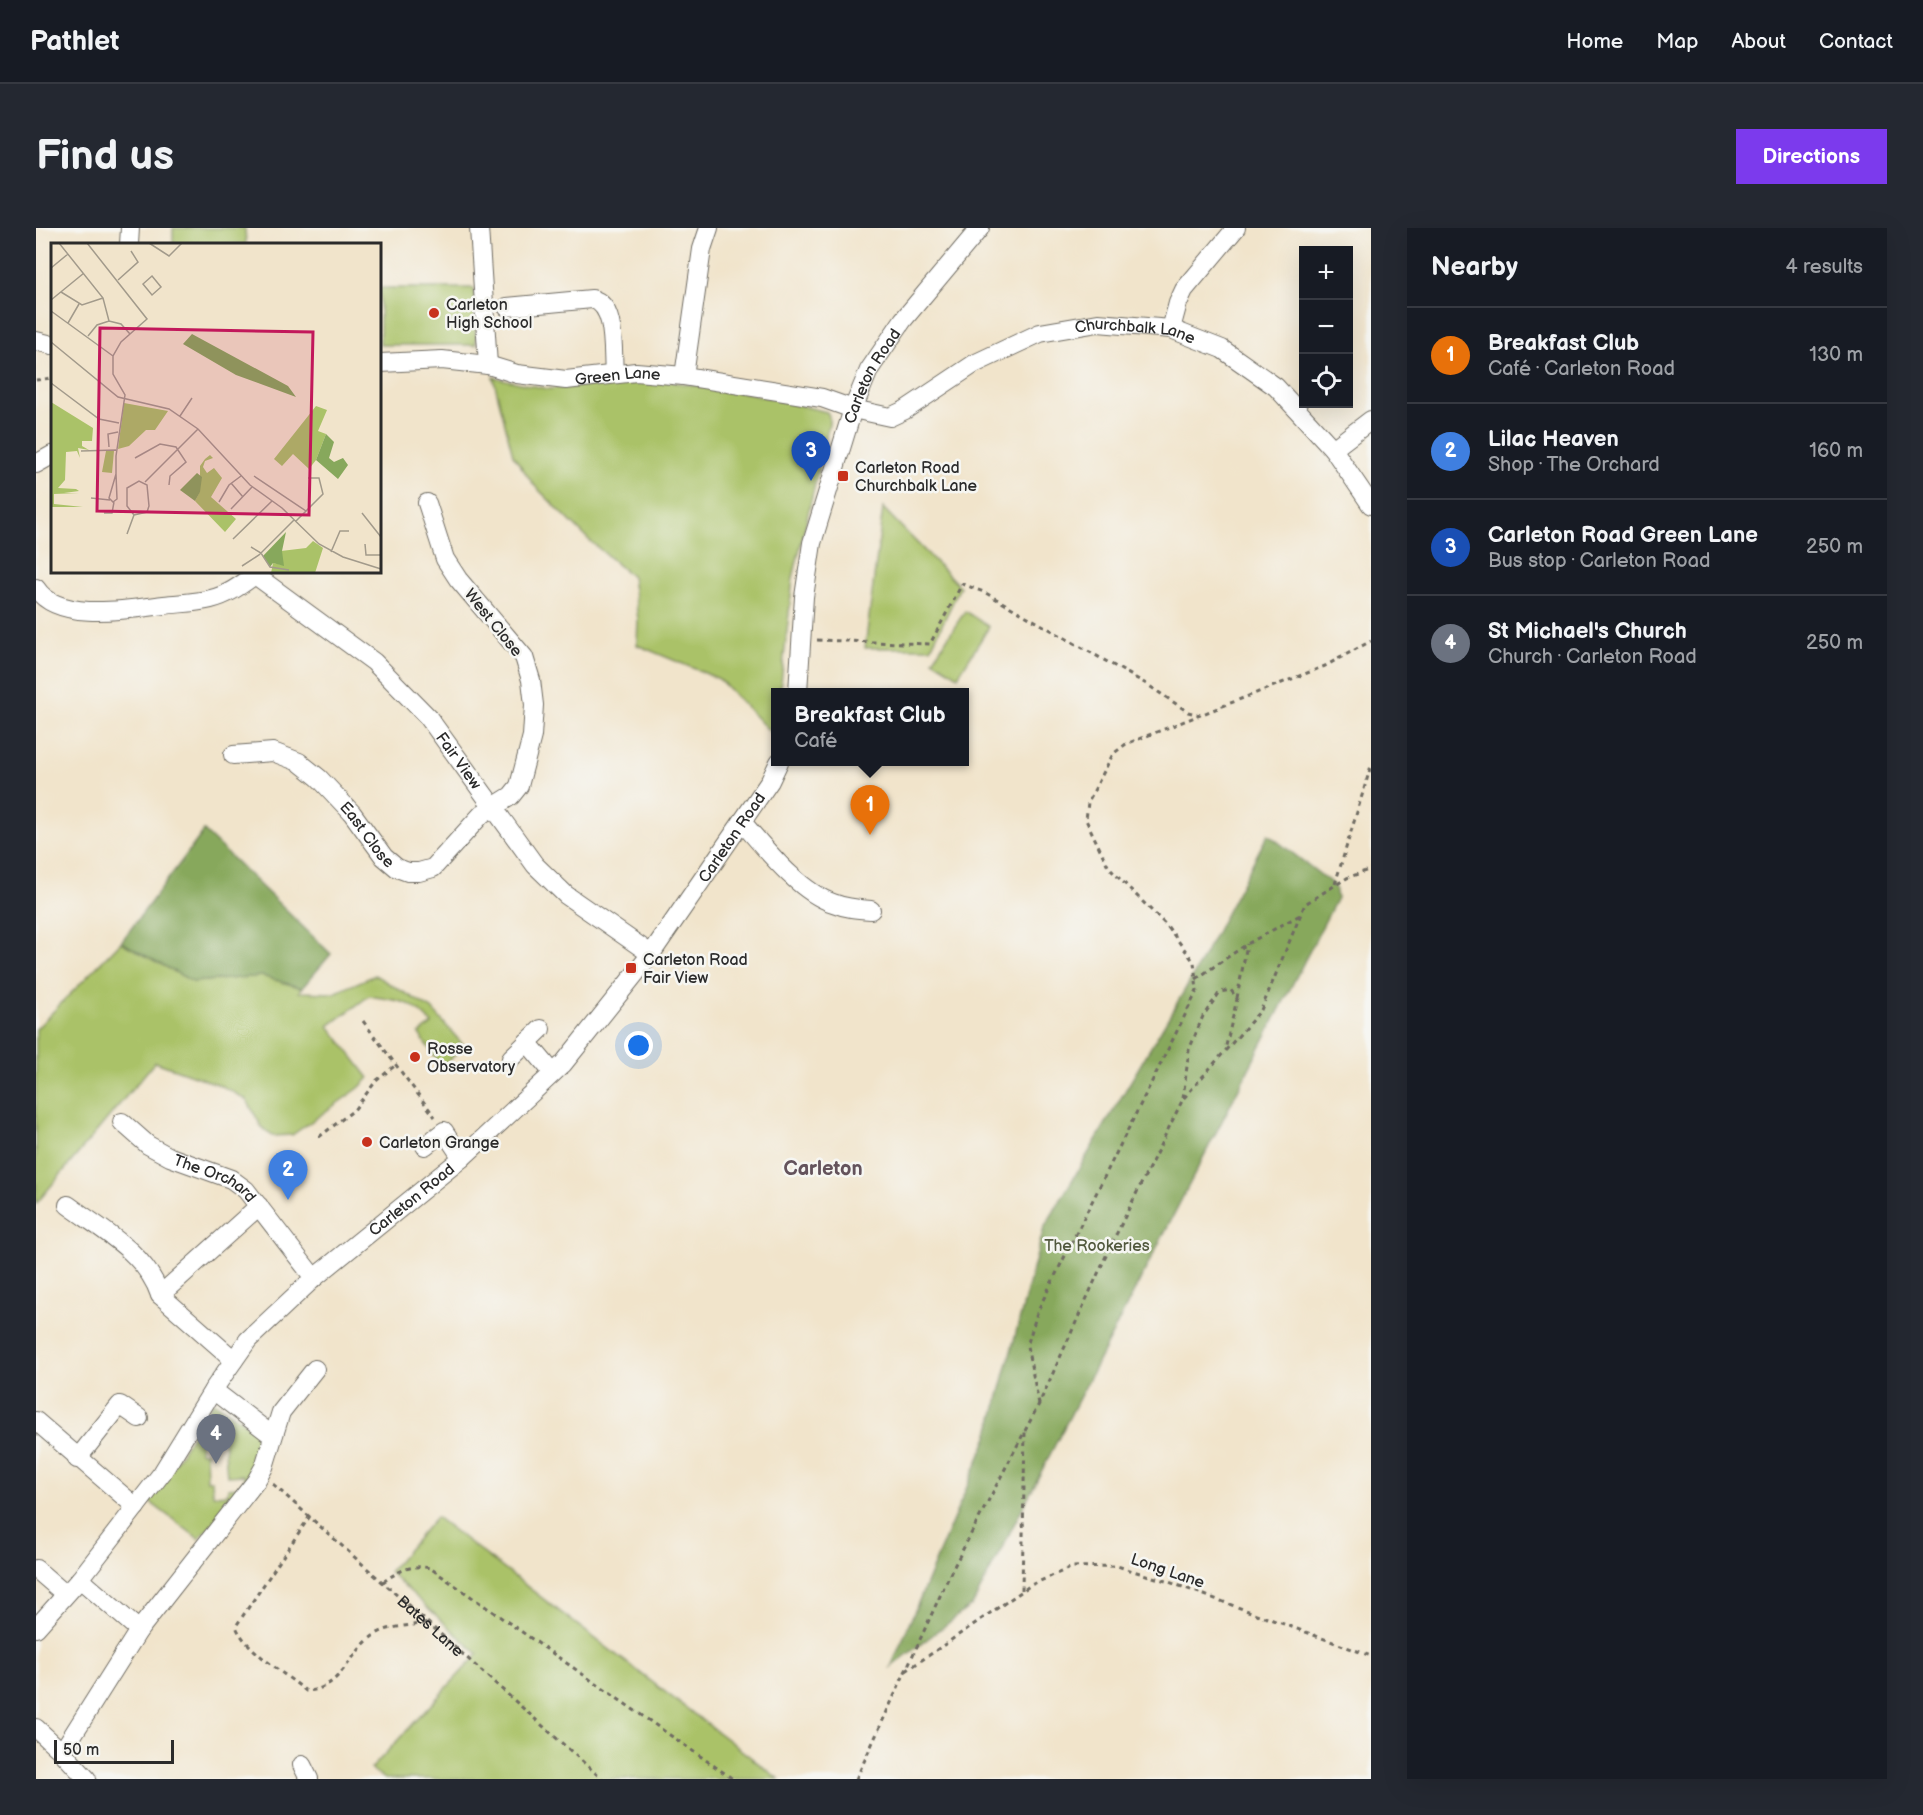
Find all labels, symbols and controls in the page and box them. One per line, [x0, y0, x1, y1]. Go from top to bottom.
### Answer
text: Pathlet [30, 25, 119, 58]
text: Home [1566, 29, 1623, 54]
text: Map [1656, 29, 1698, 54]
text: About [1731, 29, 1786, 54]
text: Contact [1819, 29, 1893, 54]
button: Directions [1736, 129, 1887, 184]
text: Find us [36, 131, 174, 182]
inset map [51, 243, 381, 573]
map controls [1299, 246, 1353, 408]
button: + [1299, 246, 1353, 300]
text: Nearby [1431, 252, 1518, 283]
text: 4 results [1785, 255, 1863, 279]
place label: Carleton High School [446, 296, 532, 333]
button: − [1299, 300, 1353, 354]
marker: Carleton High School [427, 306, 441, 320]
street label: Churchbalk Lane [1073, 315, 1198, 349]
street label: Carleton Road [841, 326, 905, 426]
text: Breakfast Club [1488, 330, 1639, 357]
text: 1 [1446, 343, 1455, 367]
text: 130 m [1809, 343, 1863, 367]
button: locate [1299, 354, 1353, 408]
text: Café · Carleton Road [1488, 357, 1675, 381]
street label: Green Lane [574, 364, 662, 390]
text: Lilac Heaven [1488, 426, 1619, 453]
pin: 3 [792, 432, 830, 481]
text: 2 [1445, 439, 1456, 463]
text: 160 m [1809, 439, 1863, 463]
text: Shop · The Orchard [1488, 453, 1660, 477]
place label: Carleton Road Churchbalk Lane [855, 459, 978, 496]
marker: Carleton Road Churchbalk Lane [836, 469, 850, 483]
text: Carleton Road Green Lane [1488, 522, 1758, 549]
text: 3 [1445, 535, 1456, 559]
text: 250 m [1806, 535, 1863, 559]
text: Bus stop · Carleton Road [1488, 549, 1710, 573]
street label: West Close [460, 585, 526, 661]
text: St Michael's Church [1488, 618, 1687, 645]
text: 4 [1445, 631, 1456, 655]
text: 250 m [1806, 631, 1863, 655]
text: Church · Carleton Road [1488, 645, 1697, 669]
popup [771, 688, 969, 766]
text: Breakfast Club [794, 702, 946, 729]
street label: Fair View [431, 729, 485, 794]
text: Café [794, 729, 837, 753]
pin: 1 [850, 786, 890, 835]
street label: Carleton Road [695, 790, 770, 887]
street label: East Close [335, 798, 398, 873]
place label: Carleton Road Fair View [643, 951, 748, 988]
marker: Carleton Road Fair View [624, 961, 638, 975]
your location [624, 1031, 653, 1060]
place label: Rosse Observatory [427, 1040, 516, 1077]
marker: Rosse Observatory [408, 1050, 422, 1064]
place label: Carleton Grange [379, 1134, 500, 1153]
marker: Carleton Grange [360, 1135, 374, 1149]
pin: 2 [268, 1150, 308, 1200]
street label: The Orchard [171, 1151, 260, 1206]
district label: Carleton [783, 1157, 863, 1181]
street label: Carleton Road [365, 1160, 459, 1241]
park label: The Rookeries [1044, 1237, 1150, 1256]
pin: 4 [196, 1414, 236, 1464]
street label: Long Lane [1128, 1550, 1207, 1593]
street label: Bates Lane [393, 1592, 467, 1662]
scale bar [54, 1737, 174, 1764]
text: 50 m [63, 1741, 99, 1760]

